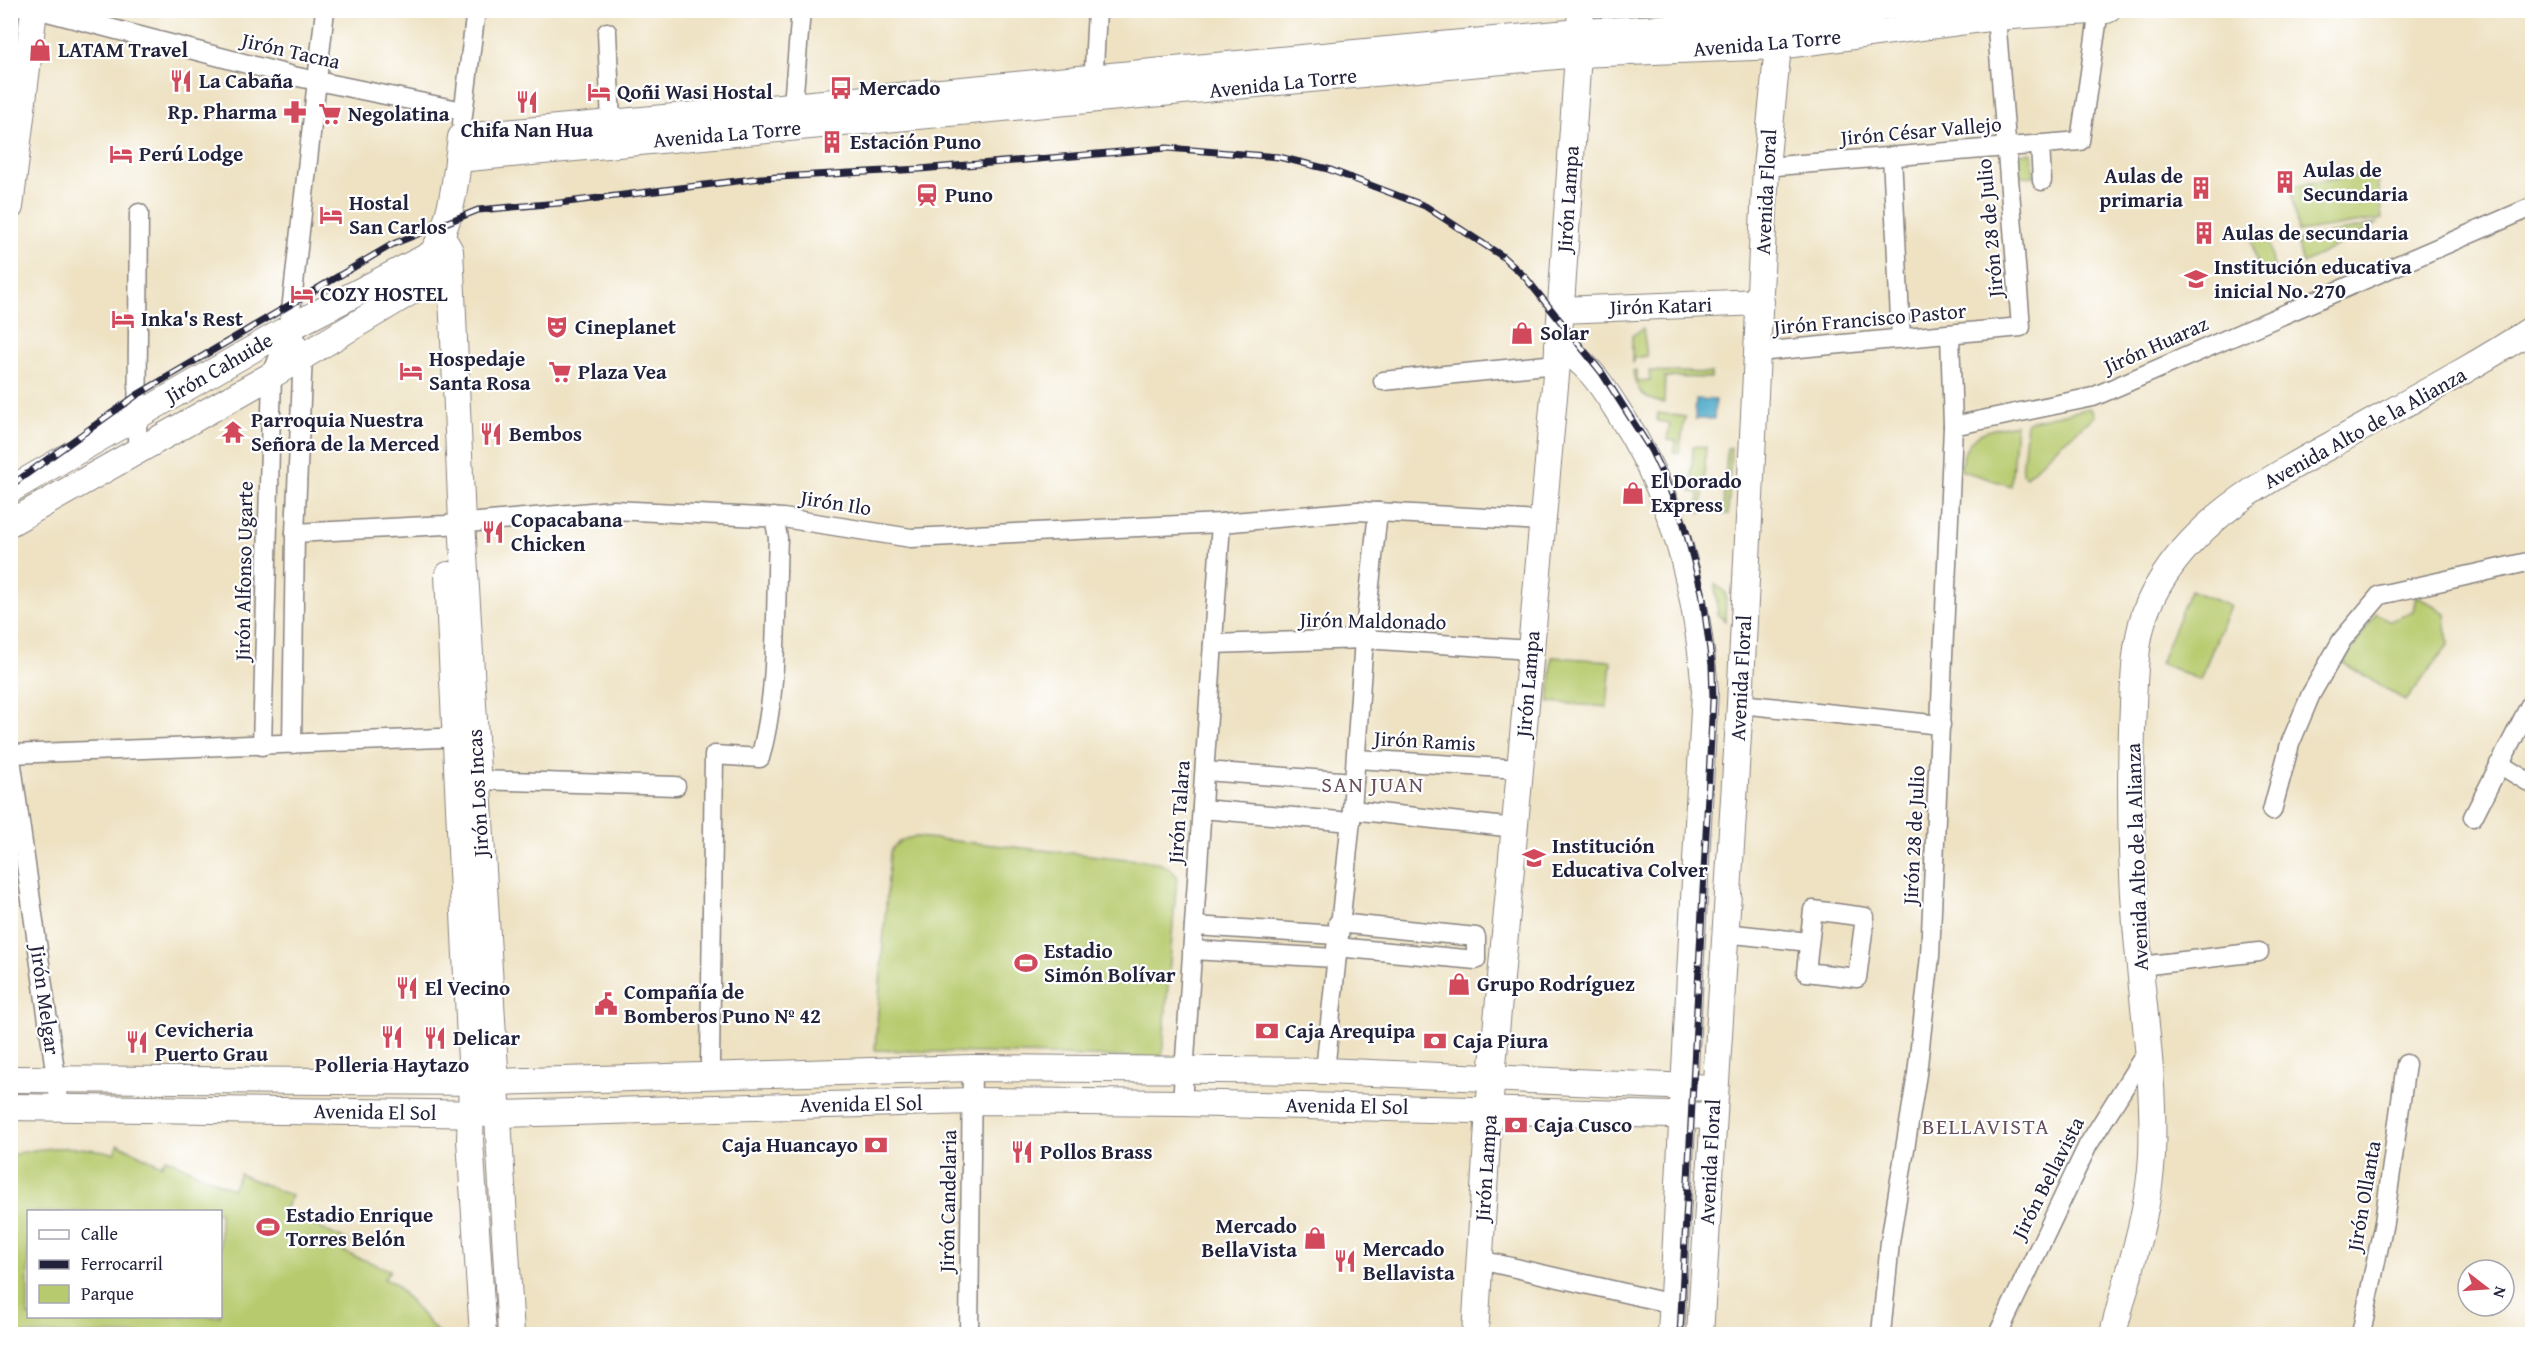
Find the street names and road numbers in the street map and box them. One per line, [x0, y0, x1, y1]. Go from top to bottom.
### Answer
street label: Avenida La Torre [1692, 21, 1842, 64]
street label: Jirón Tacna [236, 23, 343, 77]
street label: Avenida La Torre [1208, 59, 1358, 106]
street label: Jirón César Vallejo [1836, 108, 2003, 153]
street label: Avenida La Torre [652, 112, 802, 155]
street label: Avenida Floral [1747, 128, 1784, 256]
street label: Jirón Lampa [1548, 145, 1587, 256]
street label: Jirón 28 de Julio [1968, 157, 2011, 302]
street label: Jirón Katari [1606, 288, 1713, 323]
street label: Jirón Francisco Pastor [1769, 295, 1968, 343]
street label: Jirón Huaraz [2096, 308, 2213, 383]
street label: Jirón Cahuide [157, 324, 278, 412]
street label: Avenida Alto de la Alianza [2258, 359, 2472, 496]
street label: Jirón Alfonso Ugarte [226, 481, 261, 664]
street label: Jirón Ilo [795, 481, 874, 523]
street label: Jirón Maldonado [1296, 604, 1447, 637]
street label: Avenida Floral [1722, 614, 1759, 742]
street label: Jirón Lampa [1507, 629, 1548, 742]
street label: Jirón Ramis [1370, 722, 1477, 759]
street label: Jirón Los Incas [459, 728, 496, 861]
street label: Avenida Alto de la Alianza [2117, 743, 2156, 971]
street label: Jirón Talara [1159, 759, 1198, 868]
street label: Jirón 28 de Julio [1894, 765, 1933, 908]
street label: Jirón Melgar [22, 940, 69, 1057]
street label: Avenida El Sol [799, 1087, 923, 1120]
street label: Avenida El Sol [1285, 1089, 1409, 1122]
street label: Avenida El Sol [313, 1095, 437, 1128]
street label: Avenida Floral [1691, 1098, 1728, 1226]
street label: Jirón Bellavista [2002, 1111, 2092, 1247]
street label: Jirón Lampa [1466, 1114, 1505, 1225]
street label: Jirón Candelaria [931, 1129, 964, 1276]
street label: Jirón Ollanta [2338, 1138, 2389, 1257]

